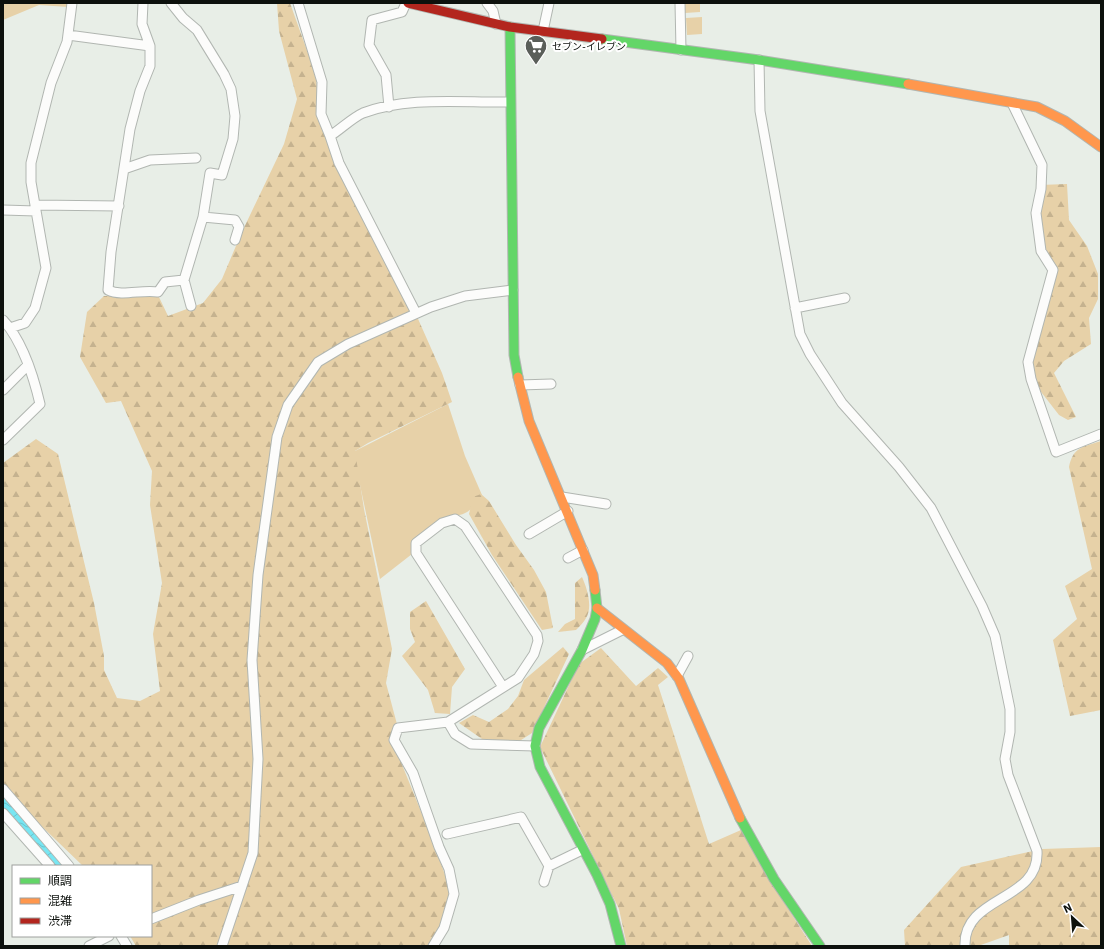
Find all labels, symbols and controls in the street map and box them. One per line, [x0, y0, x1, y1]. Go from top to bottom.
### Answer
supermarket icon: セブン-イレブン [523, 33, 549, 66]
place label: セブン-イレブン [552, 40, 626, 53]
legend [12, 865, 152, 937]
text: 順調 [48, 873, 72, 888]
text: 混雑 [48, 893, 72, 908]
north arrow [1052, 897, 1092, 937]
text: N [1061, 900, 1074, 916]
text: 渋滞 [48, 913, 72, 928]

